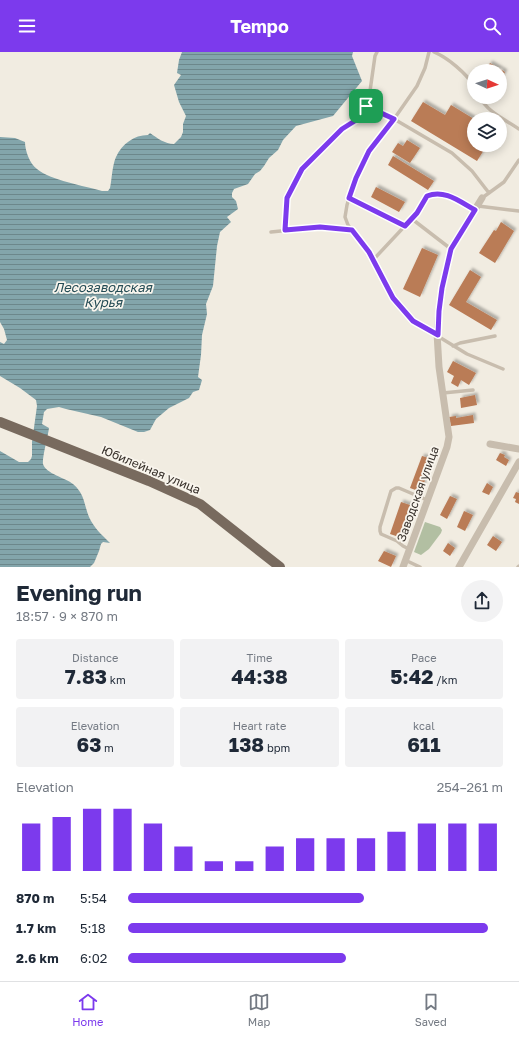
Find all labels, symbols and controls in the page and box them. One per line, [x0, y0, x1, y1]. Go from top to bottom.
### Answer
icon: menu [16, 15, 38, 37]
text: Tempo [230, 15, 289, 37]
icon: search [481, 15, 503, 37]
north arrow [467, 64, 507, 104]
map controls [467, 64, 507, 152]
pin [349, 89, 383, 123]
icon: arrive [355, 95, 377, 117]
button: layers [467, 112, 507, 152]
water label: Лесозаводская Курья [54, 279, 154, 310]
street label: Юбилейная улица [99, 442, 203, 497]
street label: Заводская улица [393, 444, 442, 544]
text: Evening run [16, 579, 142, 606]
button: share [461, 580, 503, 622]
text: 18:57 · 9 × 870 m [16, 608, 118, 624]
text: Distance [72, 651, 118, 664]
text: Time [247, 651, 272, 664]
text: Pace [411, 651, 437, 664]
text: 7.83 [65, 664, 107, 688]
text: 44:38 [231, 664, 288, 688]
text: 5:42 [390, 664, 433, 688]
text: km [107, 673, 126, 686]
text: /km [433, 673, 457, 686]
text: Elevation [71, 719, 120, 732]
text: Heart rate [233, 719, 286, 732]
text: kcal [413, 719, 435, 732]
text: 63 [76, 732, 101, 756]
text: 138 [229, 732, 264, 756]
text: 611 [407, 732, 440, 756]
text: m [101, 741, 114, 754]
text: bpm [264, 741, 290, 754]
text: Elevation [16, 779, 74, 795]
text: 254–261 m [437, 779, 503, 795]
text: 870 m [16, 890, 54, 906]
text: 5:54 [80, 890, 107, 906]
text: 1.7 km [16, 920, 56, 936]
text: 5:18 [80, 920, 106, 936]
text: 2.6 km [16, 950, 59, 966]
text: 6:02 [80, 950, 107, 966]
tab: Home [72, 991, 103, 1028]
tab: Map [248, 991, 270, 1028]
tab: Saved [415, 991, 447, 1028]

